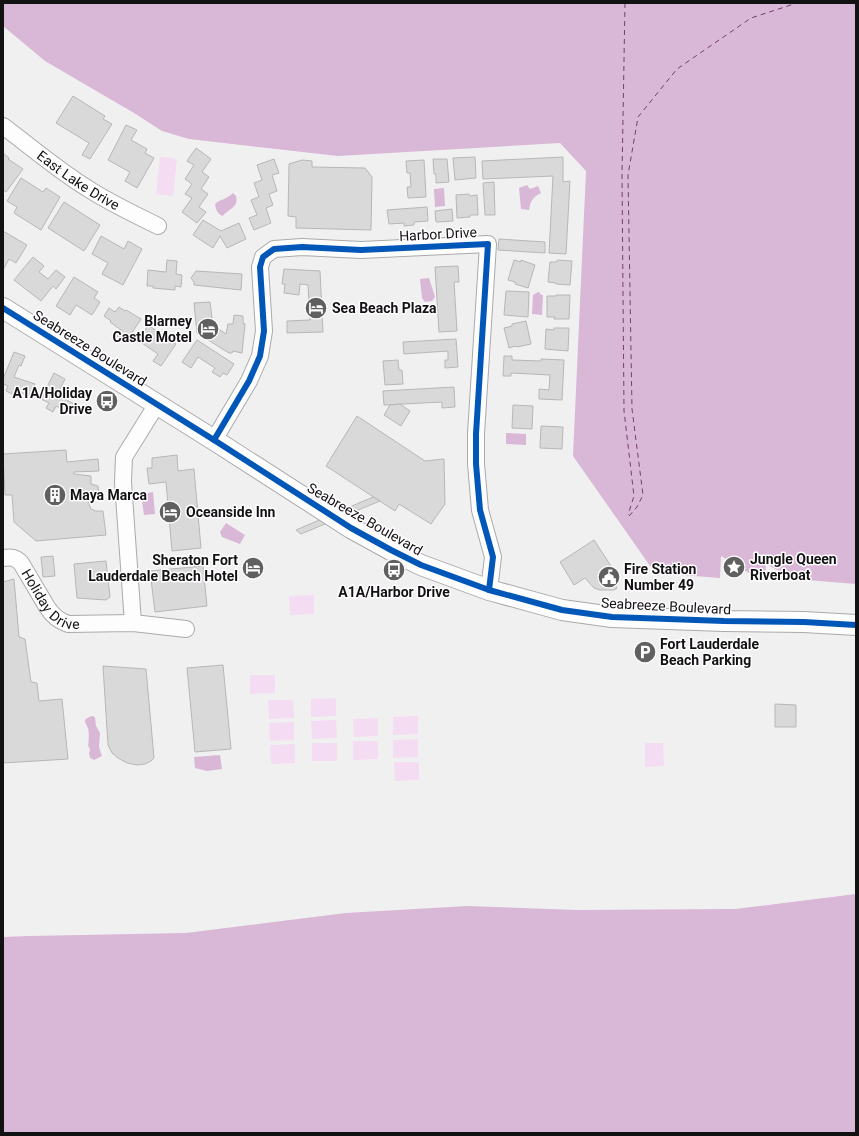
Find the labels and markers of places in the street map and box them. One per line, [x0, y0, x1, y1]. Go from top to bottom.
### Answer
hotel icon: Sea Beach Plaza [303, 295, 329, 321]
place label: Sea Beach Plaza [332, 300, 437, 316]
place label: Blarney Castle Motel [113, 313, 193, 345]
hotel icon: Blarney Castle Motel [195, 316, 221, 342]
place label: A1A/Holiday Drive [12, 385, 93, 417]
bus stop icon: A1A/Holiday Drive [94, 388, 120, 414]
building icon: Maya Marca [42, 482, 68, 508]
place label: Maya Marca [70, 487, 148, 503]
hotel icon: Oceanside Inn [157, 499, 183, 525]
place label: Oceanside Inn [186, 504, 276, 520]
place label: Jungle Queen Riverboat [750, 551, 837, 583]
place label: Sheraton Fort Lauderdale Beach Hotel [88, 552, 238, 584]
place icon: Jungle Queen Riverboat [721, 554, 747, 580]
hotel icon: Sheraton Fort Lauderdale Beach Hotel [240, 555, 266, 581]
bus stop icon: A1A/Harbor Drive [381, 557, 407, 583]
place label: Fire Station Number 49 [624, 561, 697, 593]
public building icon: Fire Station Number 49 [596, 564, 622, 590]
place label: A1A/Harbor Drive [338, 584, 450, 600]
place label: Fort Lauderdale Beach Parking [660, 636, 760, 668]
parking icon: Fort Lauderdale Beach Parking [632, 639, 658, 665]

